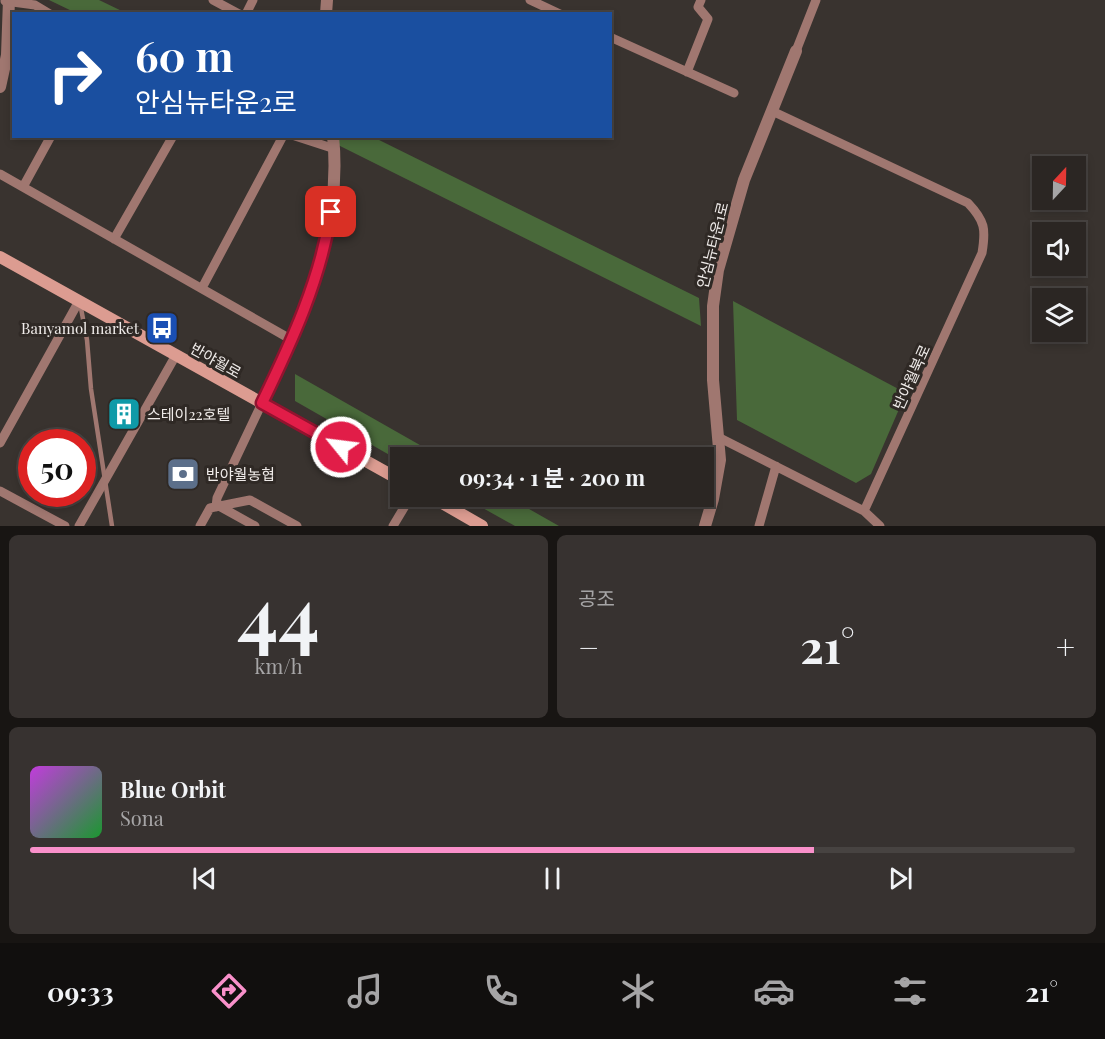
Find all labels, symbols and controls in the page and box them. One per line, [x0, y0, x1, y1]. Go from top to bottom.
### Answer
text: 60 m [135, 27, 233, 83]
icon: right [36, 36, 114, 114]
text: 안심뉴타운2로 [135, 83, 297, 119]
north arrow [1032, 156, 1086, 210]
map controls [1032, 156, 1086, 342]
pin [305, 186, 356, 237]
icon: arrive [314, 195, 347, 228]
street label: 안심뉴타운1로 [692, 200, 732, 290]
button: sound [1032, 222, 1086, 276]
button: layers [1032, 288, 1086, 342]
bus stop icon: Banyamol market [144, 310, 180, 346]
place label: Banyamol market [21, 318, 140, 338]
street label: 반야월로 [187, 338, 245, 382]
street label: 반야월북로 [888, 341, 934, 413]
building icon: 스테이22호텔 [106, 396, 142, 432]
place label: 스테이22호텔 [147, 404, 230, 424]
position arrow [309, 415, 373, 479]
speed limit sign: 50 [18, 429, 96, 507]
bank icon: 반야월농협 [165, 456, 201, 492]
text: 09:34 · 1 분 · 200 m [459, 462, 645, 492]
place label: 반야월농협 [206, 464, 275, 484]
text: 44 [237, 561, 320, 665]
text: 공조 [578, 584, 615, 611]
text: 21° [800, 615, 855, 675]
text: − [578, 624, 599, 668]
text: + [1056, 624, 1075, 668]
text: km/h [255, 652, 302, 679]
text: Blue Orbit [120, 774, 226, 804]
text: Sona [120, 804, 164, 831]
icon: previous [188, 862, 221, 895]
icon: pause [536, 862, 569, 895]
icon: next [884, 862, 917, 895]
icon: directions [208, 970, 250, 1012]
icon: music [344, 970, 386, 1012]
icon: phone [480, 970, 522, 1012]
icon: climate [617, 970, 659, 1012]
icon: car [753, 970, 795, 1012]
icon: filters [889, 970, 931, 1012]
text: 09:33 [47, 973, 114, 1009]
text: 21° [1025, 973, 1058, 1009]

